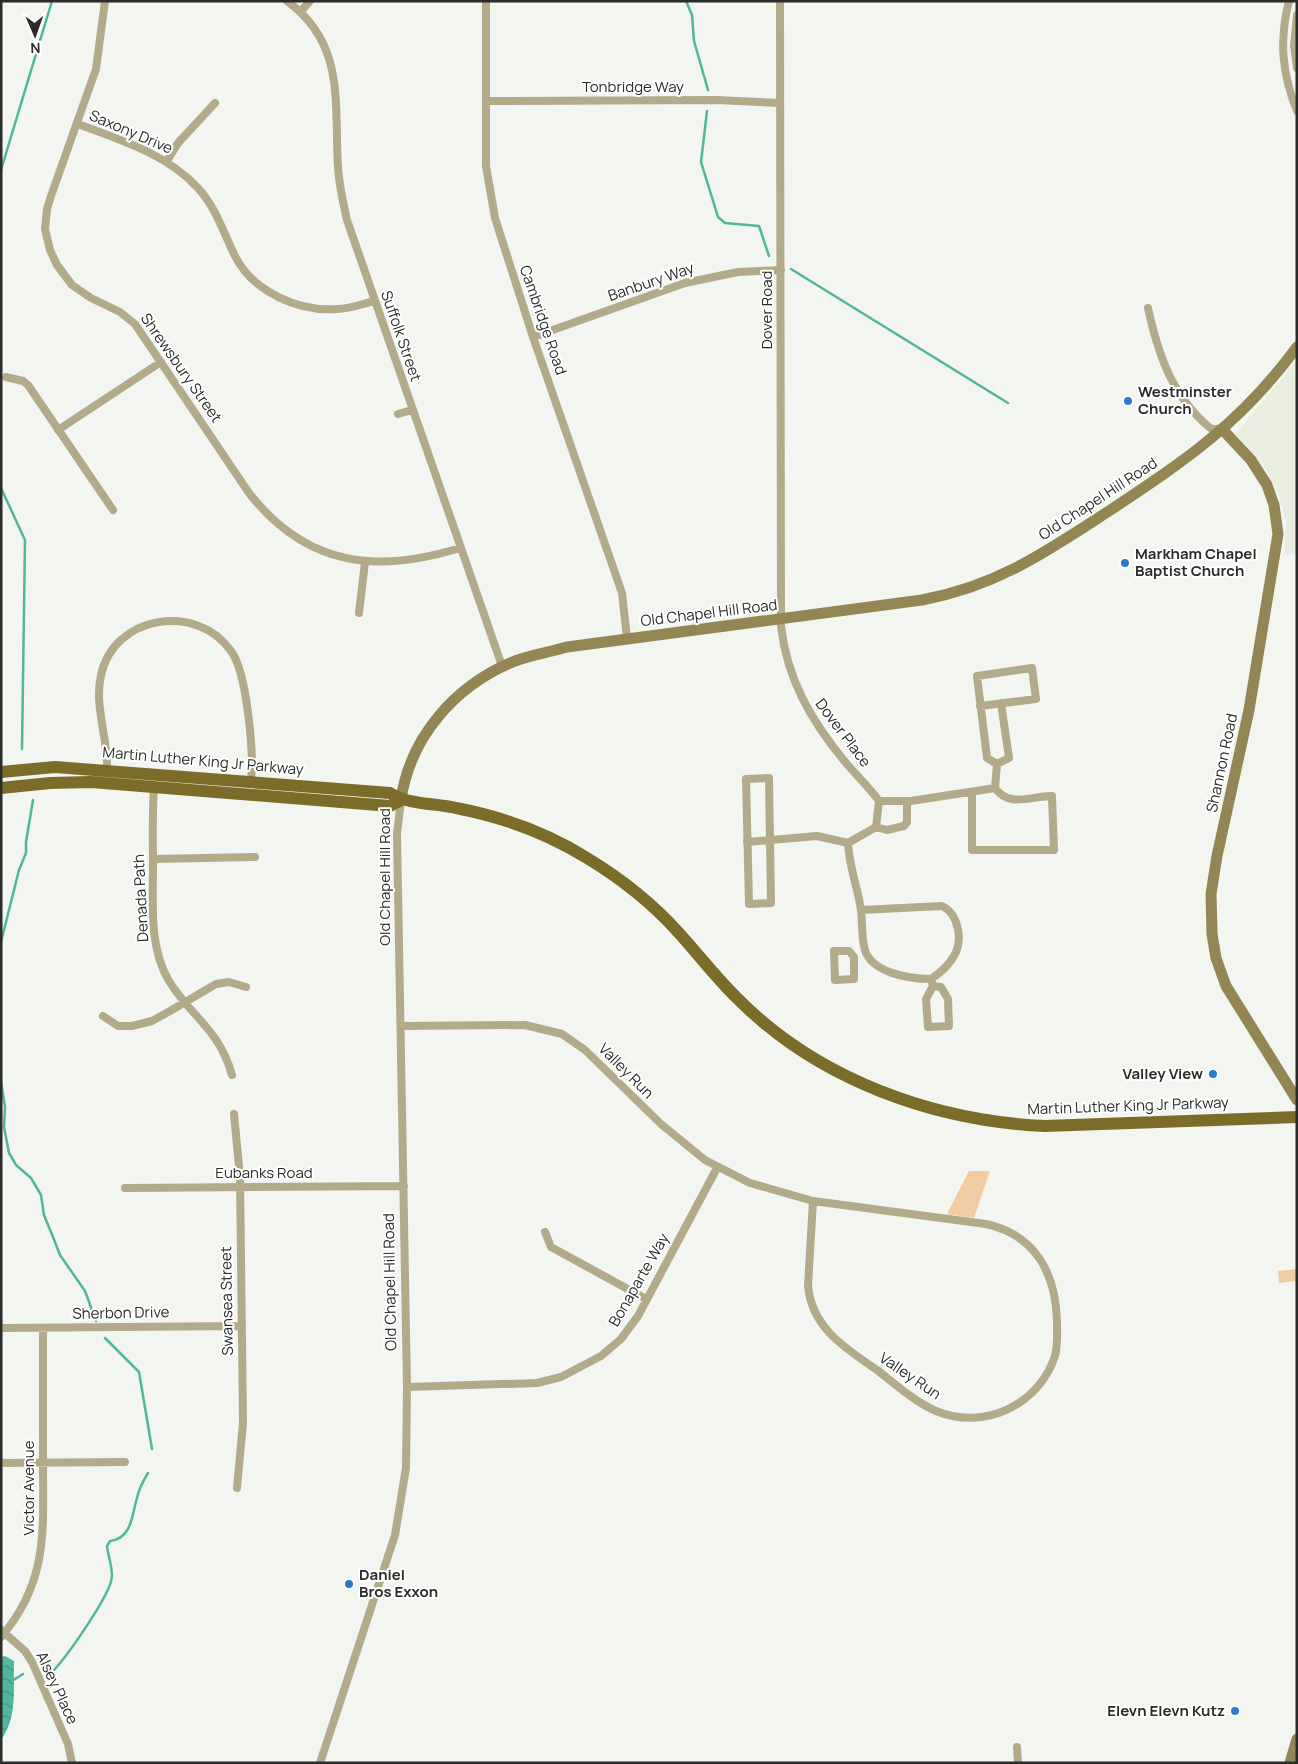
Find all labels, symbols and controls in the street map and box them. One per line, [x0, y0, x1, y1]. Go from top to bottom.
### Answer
north arrow [10, 10, 60, 60]
text: N [30, 39, 41, 58]
street label: Tonbridge Way [582, 76, 684, 97]
street label: Saxony Drive [86, 105, 176, 159]
street label: Banbury Way [605, 257, 697, 306]
street label: Cambridge Road [515, 262, 572, 377]
street label: Dover Road [756, 271, 777, 349]
street label: Suffolk Street [376, 288, 427, 384]
street label: Shrewsbury Street [136, 309, 227, 427]
place label: Westminster Church [1138, 381, 1232, 419]
marker: Westminster Church [1122, 395, 1134, 407]
street label: Old Chapel Hill Road [1034, 452, 1161, 545]
place label: Markham Chapel Baptist Church [1135, 543, 1257, 581]
marker: Markham Chapel Baptist Church [1119, 557, 1131, 569]
street label: Old Chapel Hill Road [639, 594, 779, 631]
street label: Dover Place [811, 694, 876, 771]
street label: Shannon Road [1201, 712, 1242, 814]
street label: Martin Luther King Jr Parkway [102, 741, 305, 780]
street label: Old Chapel Hill Road [374, 808, 395, 946]
street label: Denada Path [128, 853, 153, 943]
street label: Valley Run [594, 1038, 659, 1103]
place label: Valley View [1122, 1063, 1203, 1084]
marker: Valley View [1207, 1068, 1219, 1080]
street label: Martin Luther King Jr Parkway [1027, 1091, 1229, 1120]
street label: Eubanks Road [215, 1162, 313, 1183]
street label: Old Chapel Hill Road [378, 1213, 401, 1351]
street label: Bonaparte Way [603, 1229, 674, 1330]
street label: Swansea Street [215, 1246, 238, 1356]
street label: Sherbon Drive [72, 1301, 170, 1324]
street label: Valley Run [875, 1347, 945, 1404]
street label: Victor Avenue [18, 1440, 39, 1535]
place label: Daniel Bros Exxon [359, 1564, 438, 1602]
marker: Daniel Bros Exxon [343, 1578, 355, 1590]
street label: Alsey Place [31, 1648, 84, 1728]
place label: Elevn Elevn Kutz [1107, 1700, 1225, 1721]
marker: Elevn Elevn Kutz [1229, 1705, 1241, 1717]

